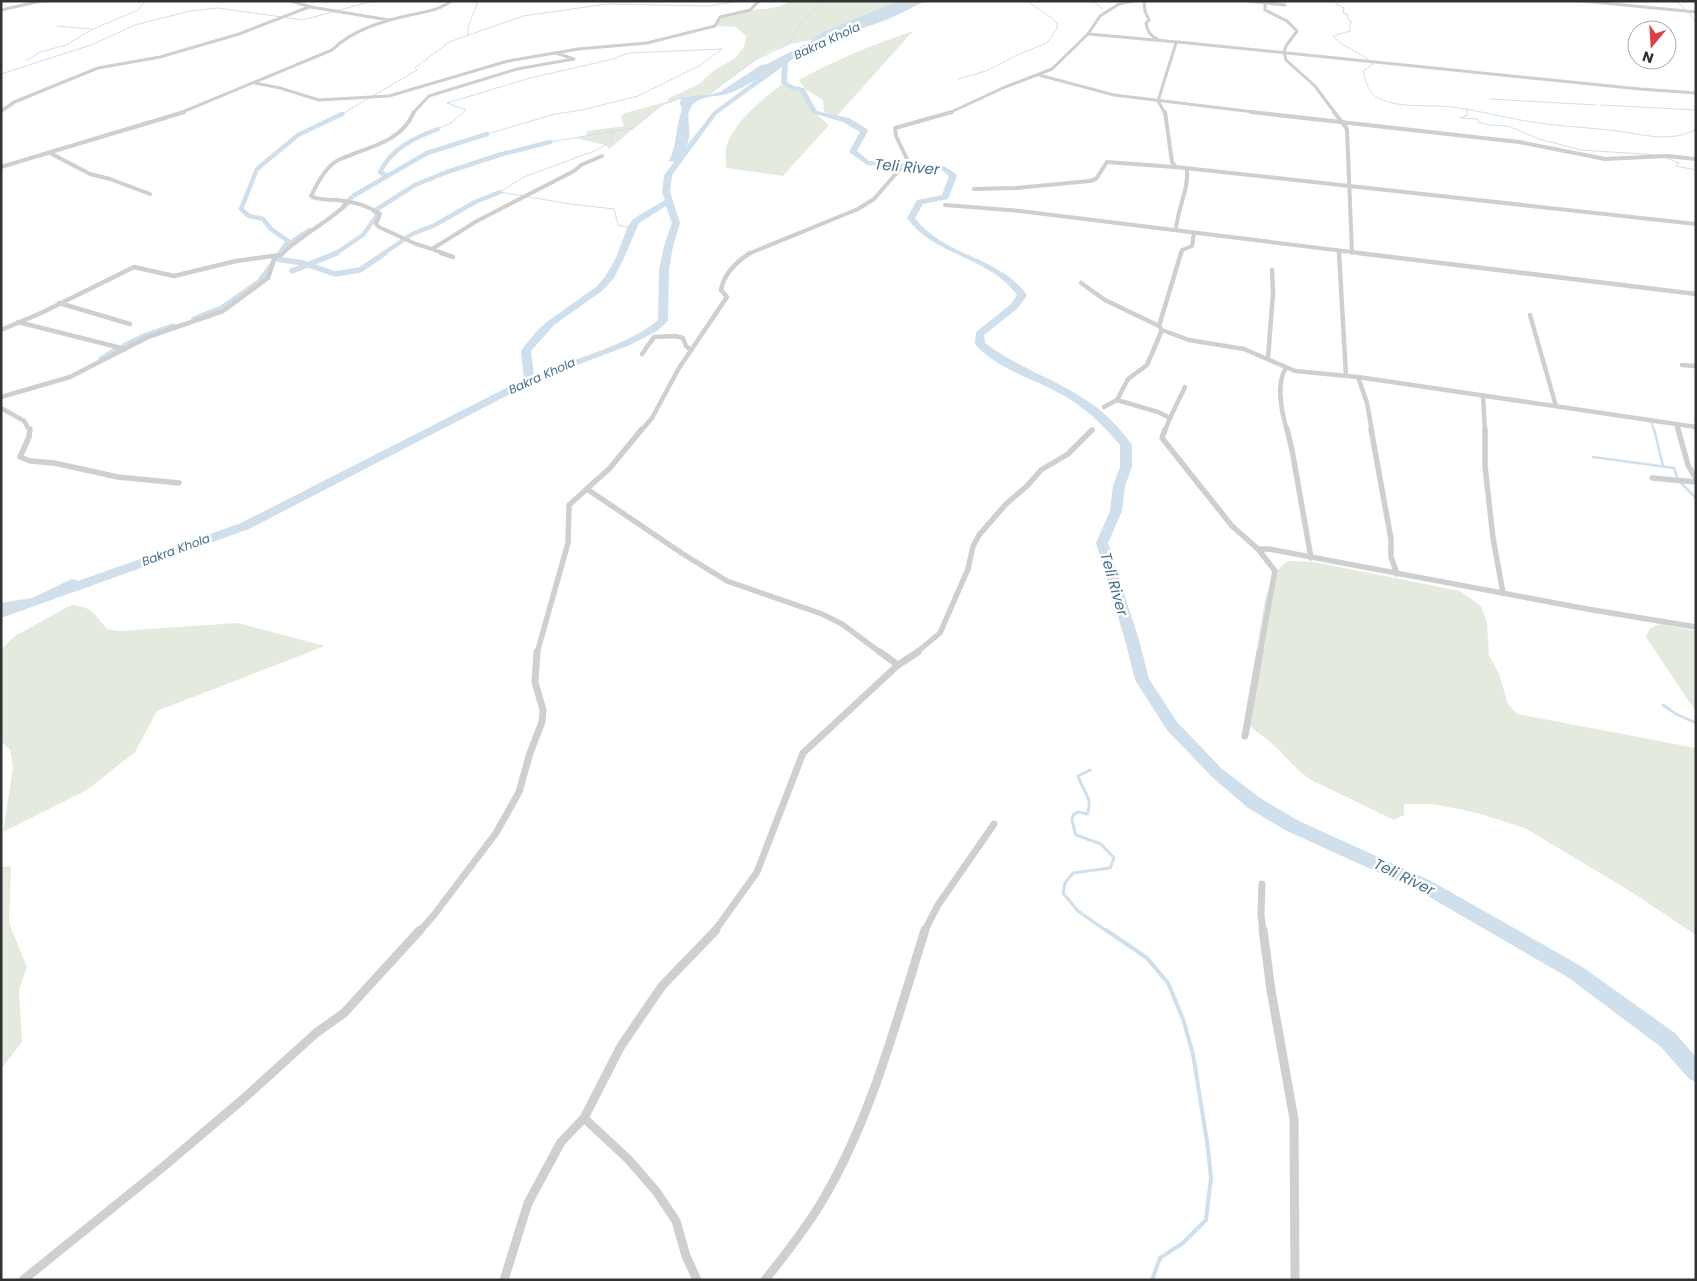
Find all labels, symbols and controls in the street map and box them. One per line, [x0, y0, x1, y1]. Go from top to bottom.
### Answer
water label: Bakra Khola [791, 18, 863, 63]
north arrow [1627, 20, 1677, 70]
text: N [1640, 46, 1656, 69]
water label: Teli River [874, 153, 941, 180]
water label: Bakra Khola [506, 353, 578, 398]
water label: Bakra Khola [139, 529, 212, 570]
water label: Teli River [1095, 550, 1134, 619]
water label: Teli River [1370, 853, 1439, 900]

